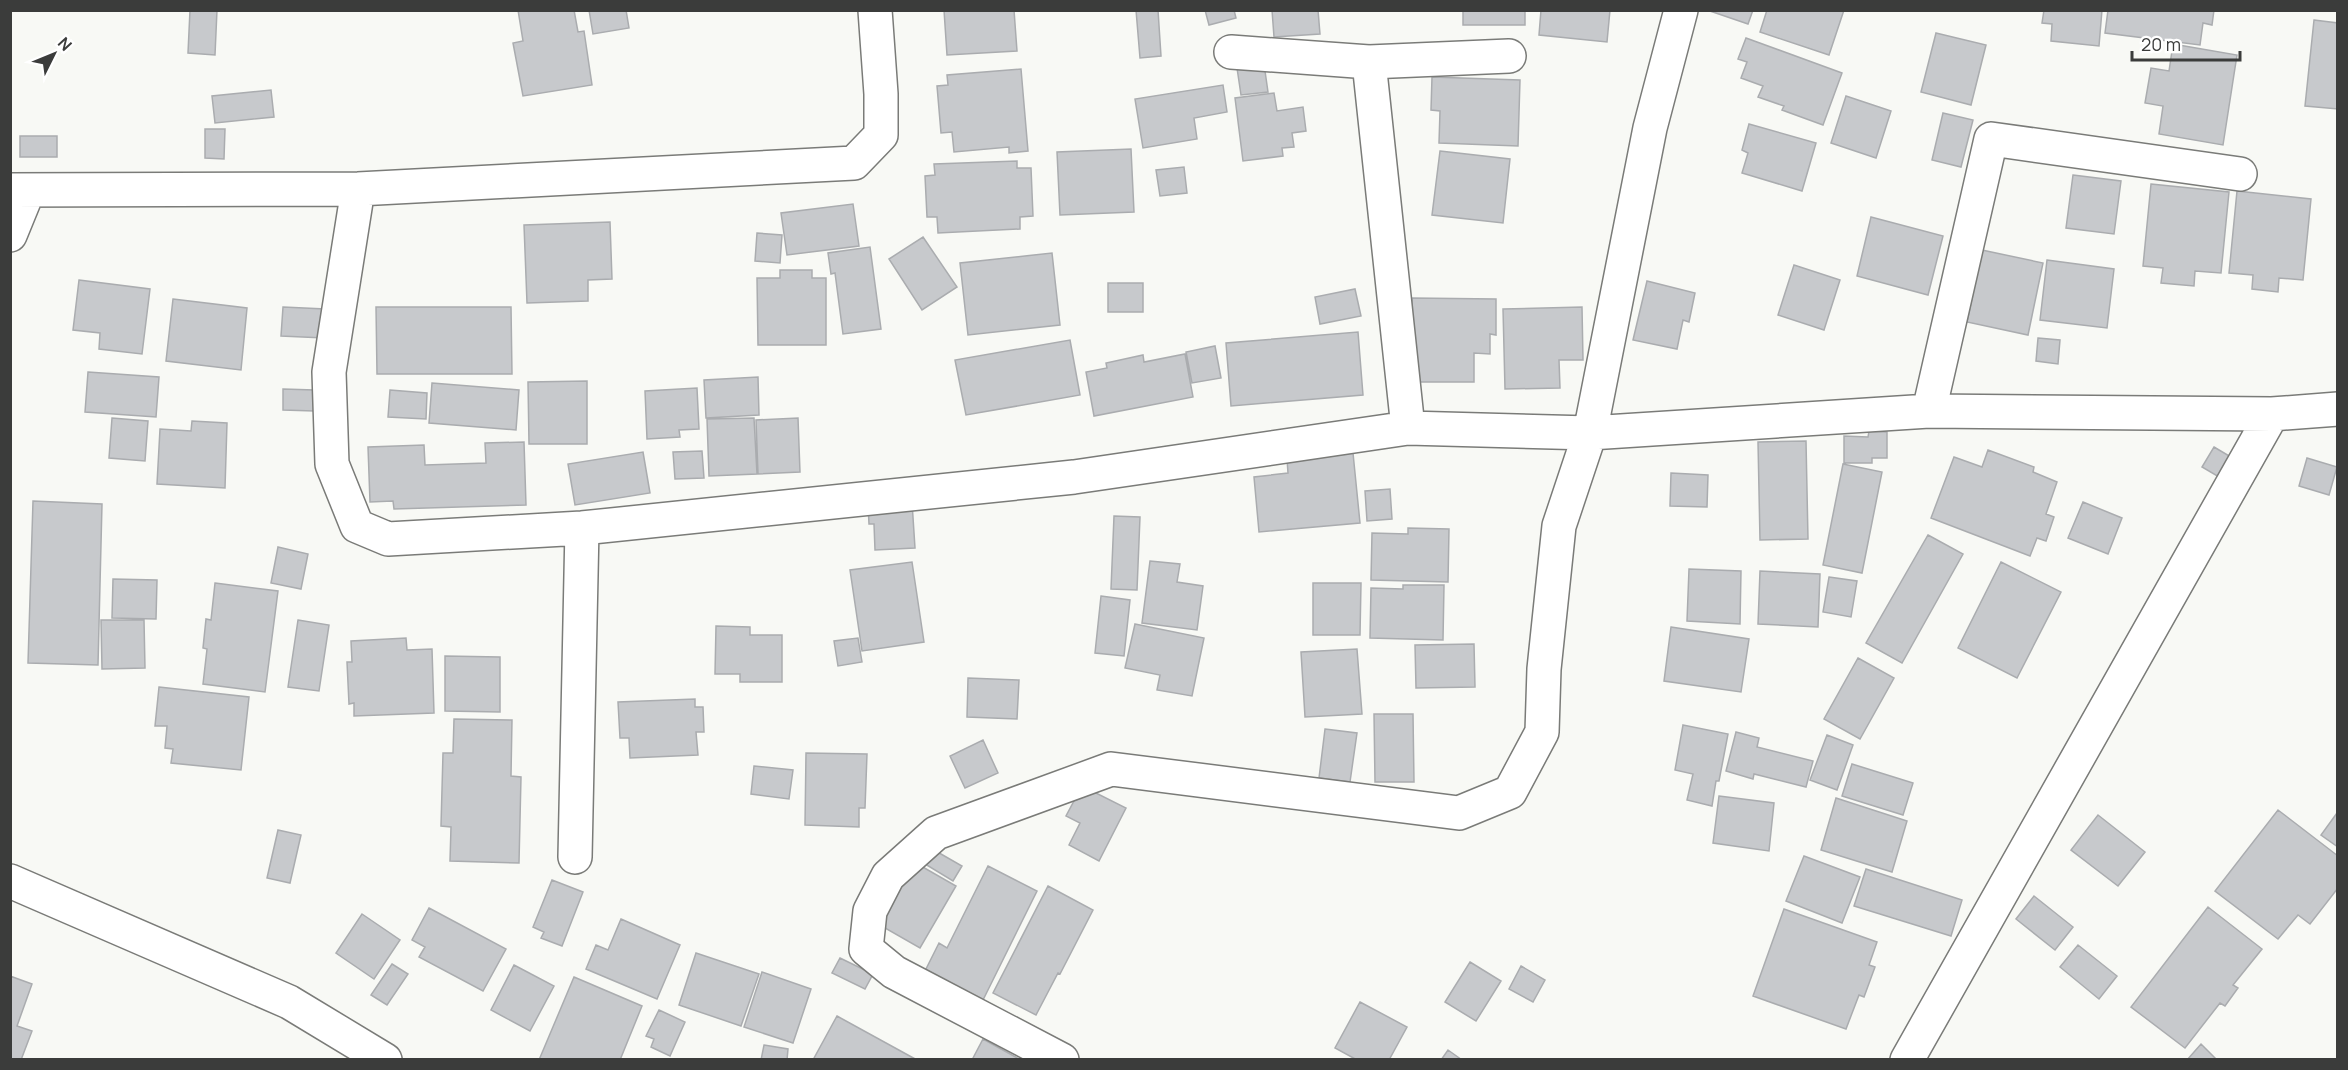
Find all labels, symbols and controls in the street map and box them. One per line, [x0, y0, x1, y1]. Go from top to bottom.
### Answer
north arrow [24, 24, 84, 84]
scale bar [2132, 24, 2240, 62]
text: N [53, 32, 77, 55]
text: 20 m [2141, 32, 2181, 56]

